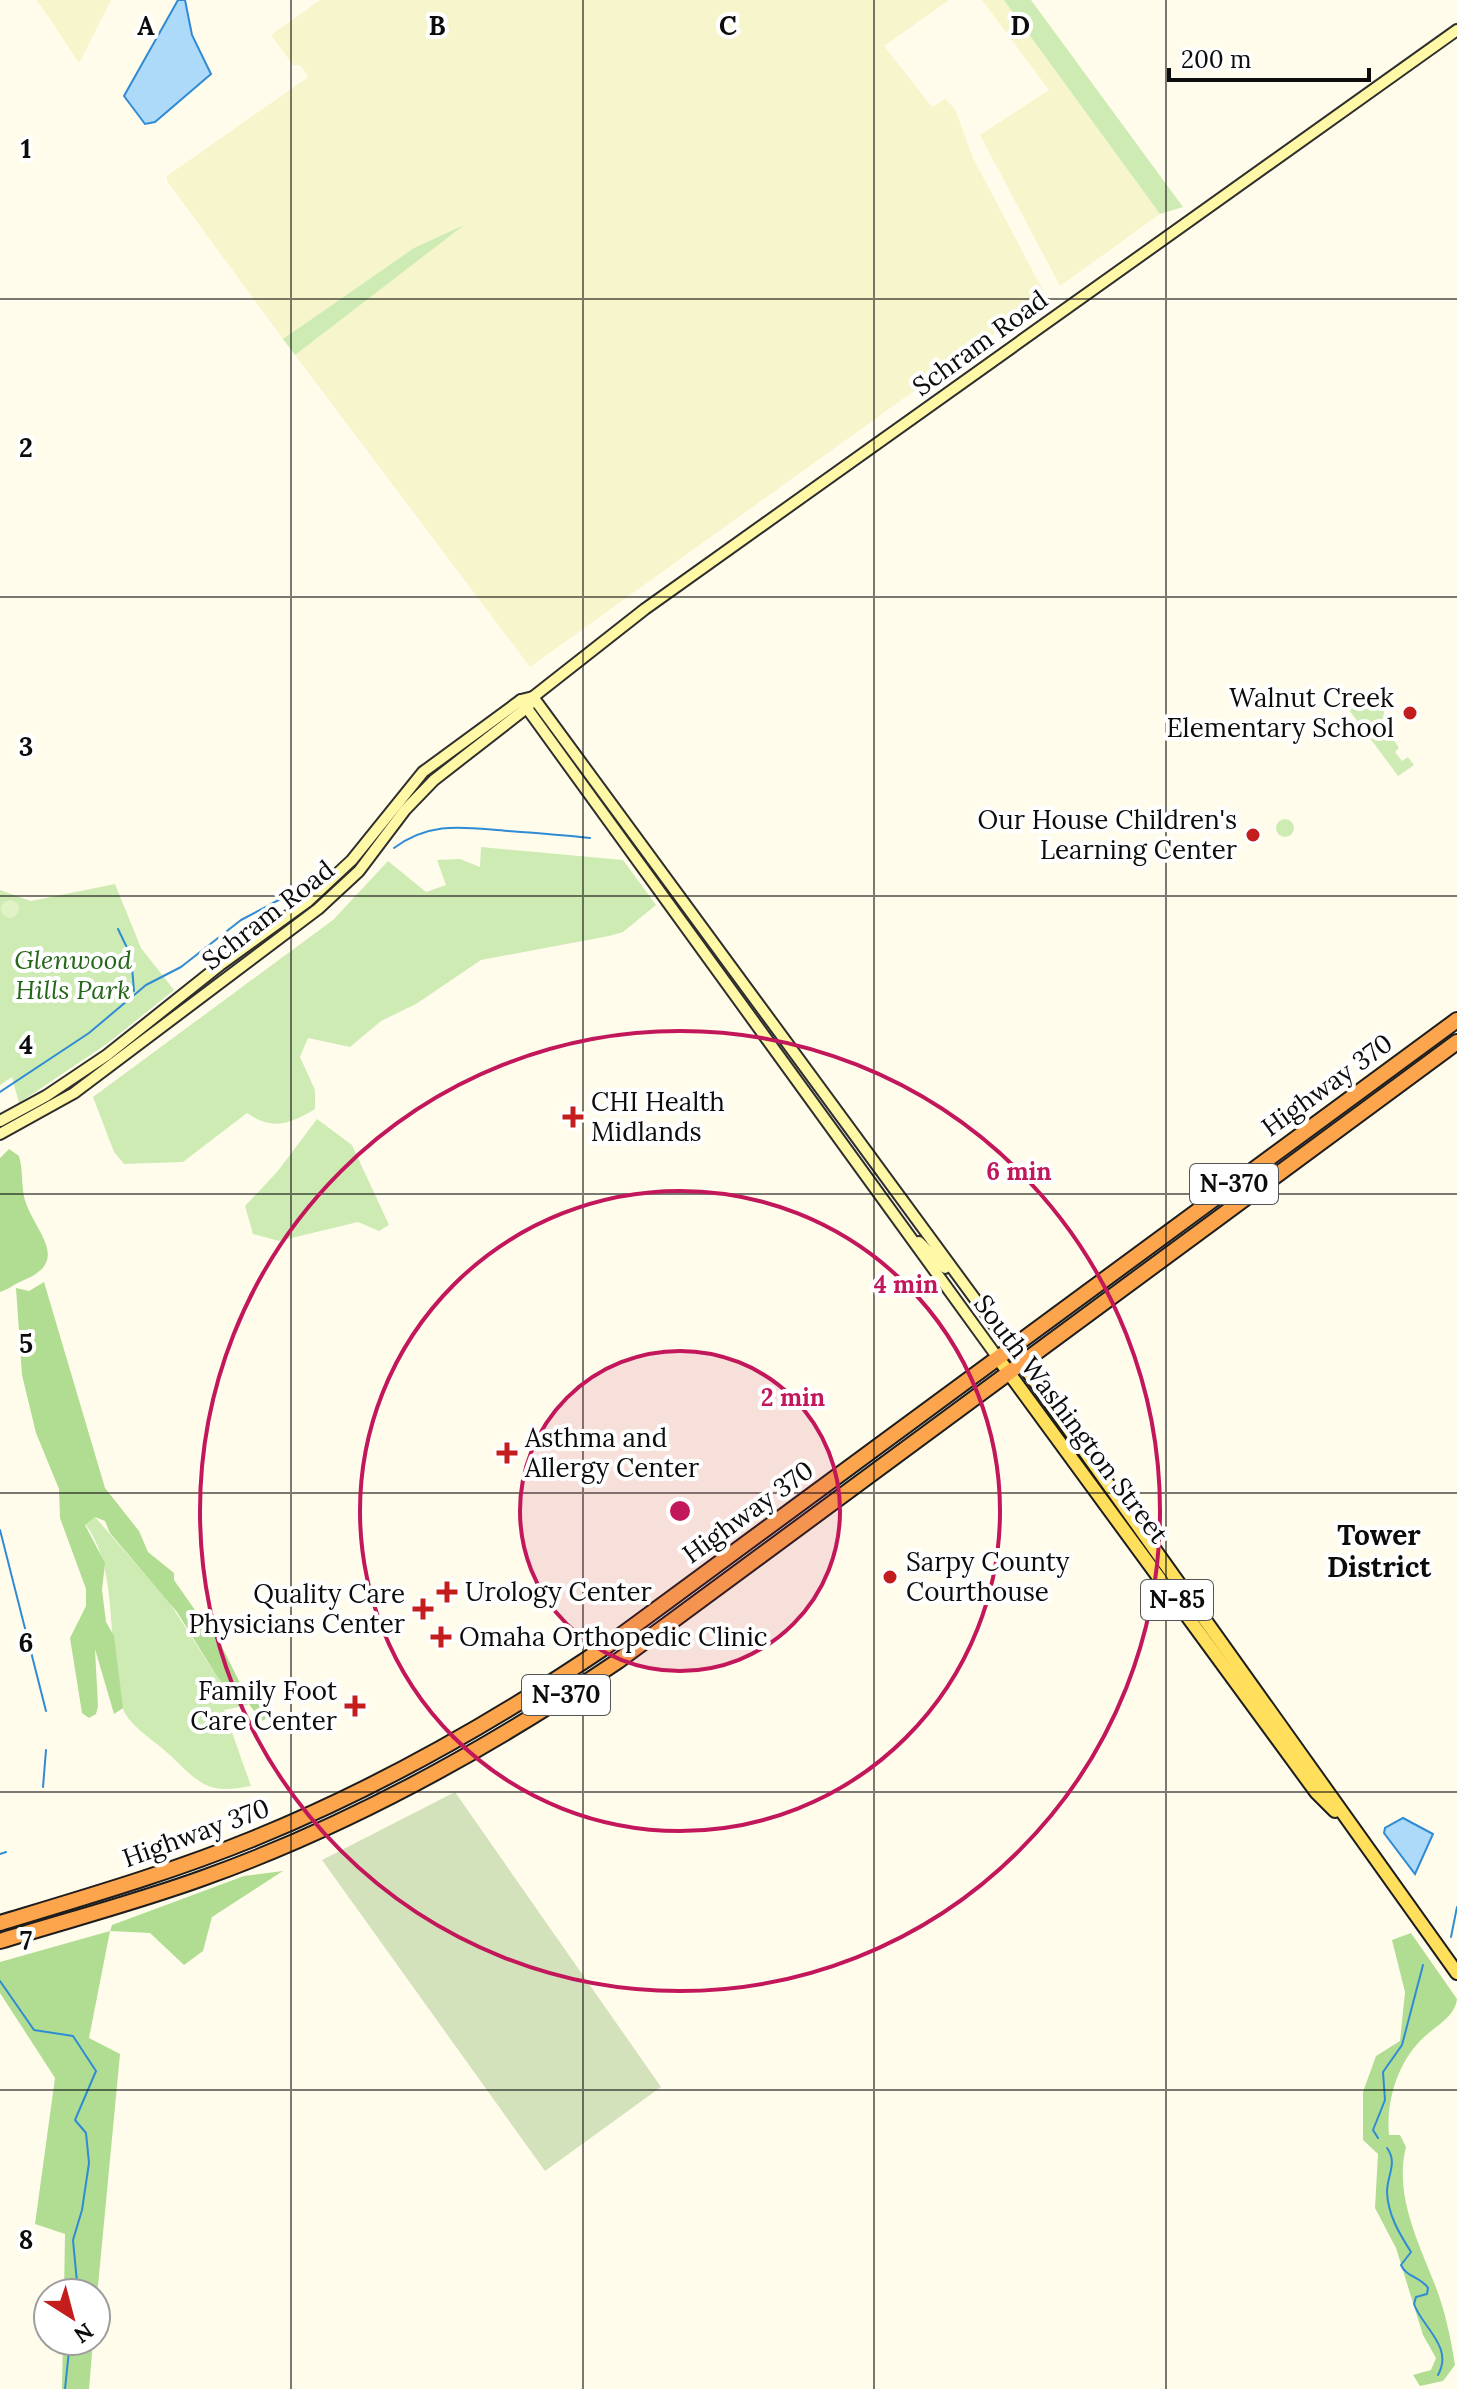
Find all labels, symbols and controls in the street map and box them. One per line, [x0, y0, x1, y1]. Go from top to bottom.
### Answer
text: A [137, 9, 155, 42]
text: B [428, 9, 446, 42]
text: C [719, 9, 737, 42]
text: D [1010, 9, 1030, 42]
scale bar [1169, 32, 1369, 82]
text: 200 m [1181, 44, 1251, 75]
text: 1 [21, 132, 31, 165]
street label: Schram Road [906, 283, 1054, 403]
text: 2 [19, 431, 33, 464]
place label: Walnut Creek Elementary School [1166, 681, 1394, 744]
marker: Walnut Creek Elementary School [1401, 704, 1419, 722]
text: 3 [19, 730, 33, 763]
place label: Our House Children's Learning Center [978, 803, 1238, 866]
marker: Our House Children's Learning Center [1244, 826, 1262, 844]
street label: Schram Road [195, 853, 341, 977]
park label: Glenwood Hills Park [14, 943, 132, 1006]
street label: Highway 370 [1255, 1026, 1399, 1143]
text: 4 [19, 1028, 33, 1061]
place label: CHI Health Midlands [591, 1085, 725, 1148]
marker: CHI Health Midlands [562, 1106, 584, 1128]
text: 6 min [986, 1156, 1052, 1187]
road number: N-370 [1190, 1164, 1278, 1204]
text: 4 min [874, 1269, 938, 1300]
street label: South Washington Street [967, 1288, 1176, 1550]
text: 5 [19, 1327, 33, 1360]
text: 2 min [761, 1382, 825, 1413]
place label: Asthma and Allergy Center [524, 1421, 700, 1484]
marker: Asthma and Allergy Center [496, 1442, 518, 1464]
street label: Highway 370 [676, 1453, 820, 1570]
centre of rings [666, 1497, 694, 1525]
district label: Tower District [1327, 1517, 1431, 1585]
place label: Sarpy County Courthouse [906, 1545, 1070, 1608]
marker: Sarpy County Courthouse [881, 1568, 899, 1586]
place label: Urology Center [465, 1575, 653, 1608]
place label: Quality Care Physicians Center [188, 1577, 406, 1640]
road number: N-85 [1141, 1580, 1213, 1620]
marker: Urology Center [436, 1581, 458, 1603]
marker: Quality Care Physicians Center [412, 1598, 434, 1620]
place label: Omaha Orthopedic Clinic [459, 1620, 768, 1653]
text: 6 [19, 1626, 33, 1659]
marker: Omaha Orthopedic Clinic [430, 1626, 452, 1648]
place label: Family Foot Care Center [190, 1674, 338, 1737]
road number: N-370 [522, 1675, 610, 1715]
marker: Family Foot Care Center [344, 1695, 366, 1717]
street label: Highway 370 [118, 1791, 274, 1874]
text: 7 [20, 1924, 32, 1957]
text: 8 [19, 2223, 33, 2256]
north arrow [32, 2277, 112, 2357]
text: N [69, 2317, 99, 2350]

